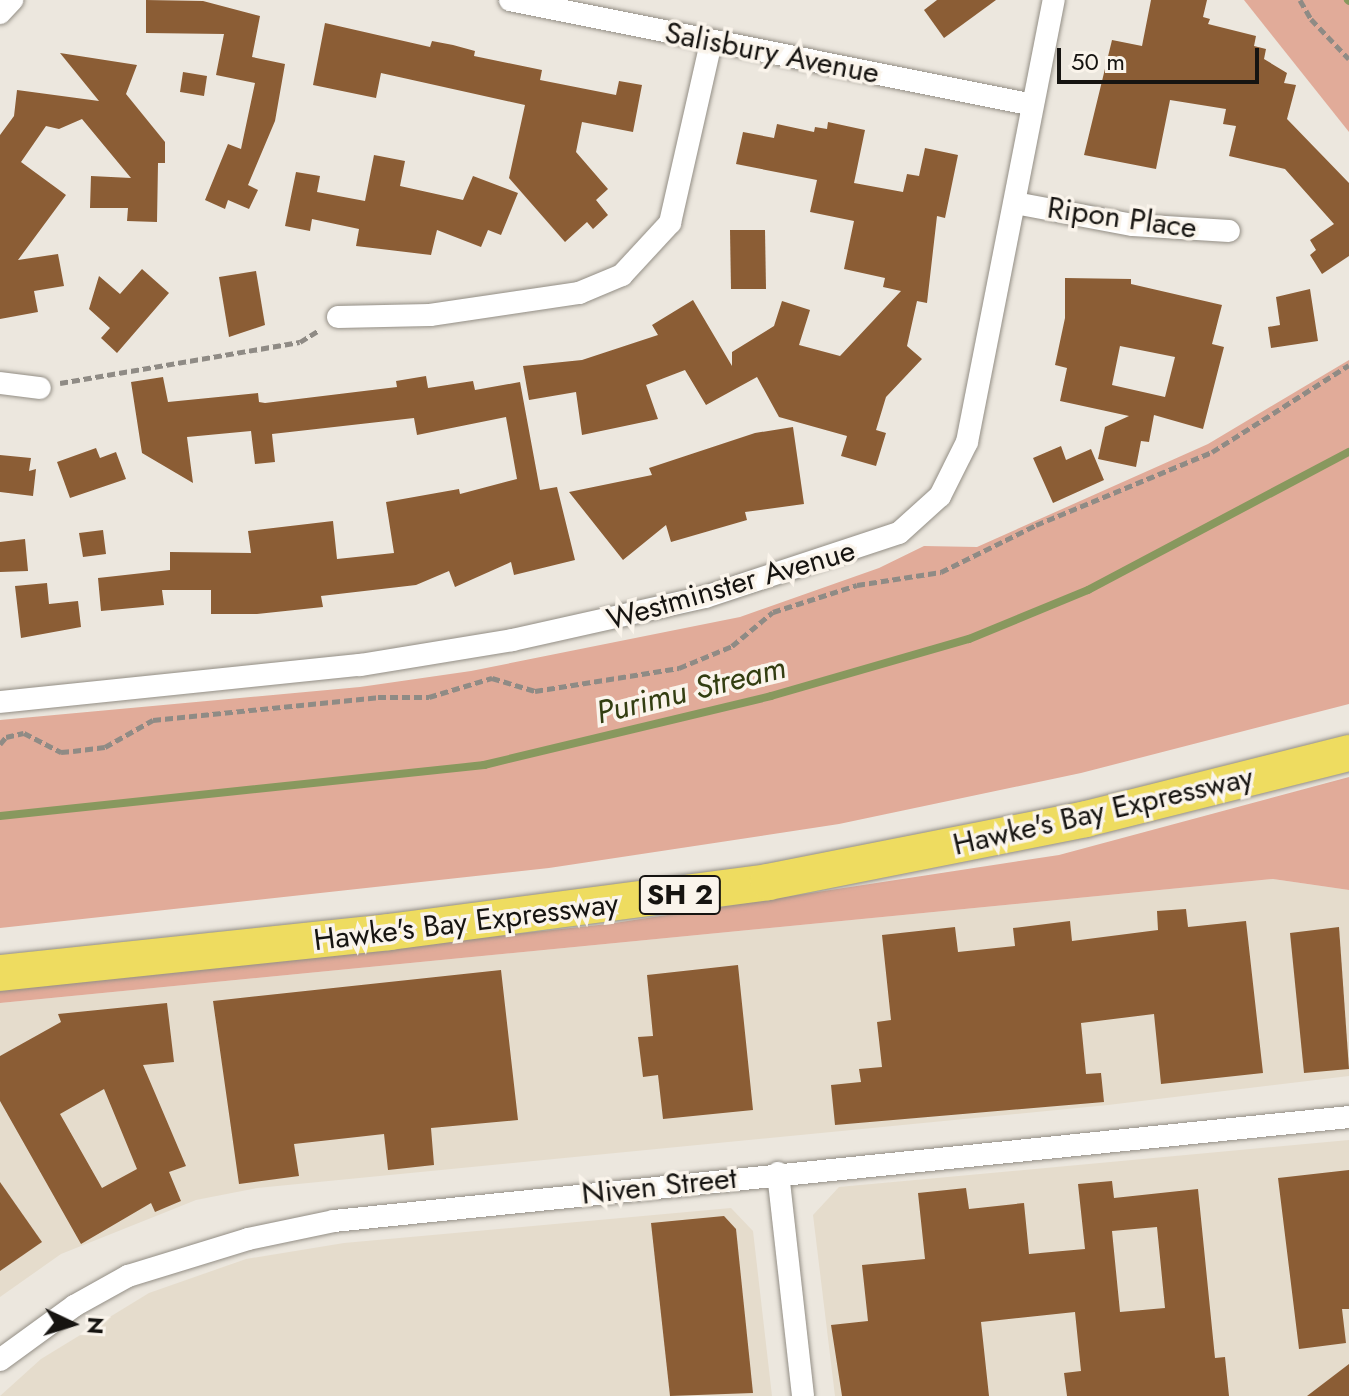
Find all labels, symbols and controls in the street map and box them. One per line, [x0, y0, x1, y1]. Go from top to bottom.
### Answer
street label: Salisbury Avenue [662, 15, 882, 91]
scale bar [1061, 32, 1263, 82]
text: 50 m [1071, 44, 1125, 79]
street label: Ripon Place [1045, 190, 1199, 246]
street label: Westminster Avenue [603, 532, 859, 638]
water label: Purimu Stream [592, 648, 790, 732]
street label: Hawke's Bay Expressway [950, 759, 1256, 863]
road number: SH 2 [638, 871, 722, 919]
street label: Hawke's Bay Expressway [312, 885, 620, 959]
street label: Niven Street [580, 1160, 738, 1212]
north arrow [32, 1284, 112, 1364]
text: N [79, 1316, 113, 1336]

